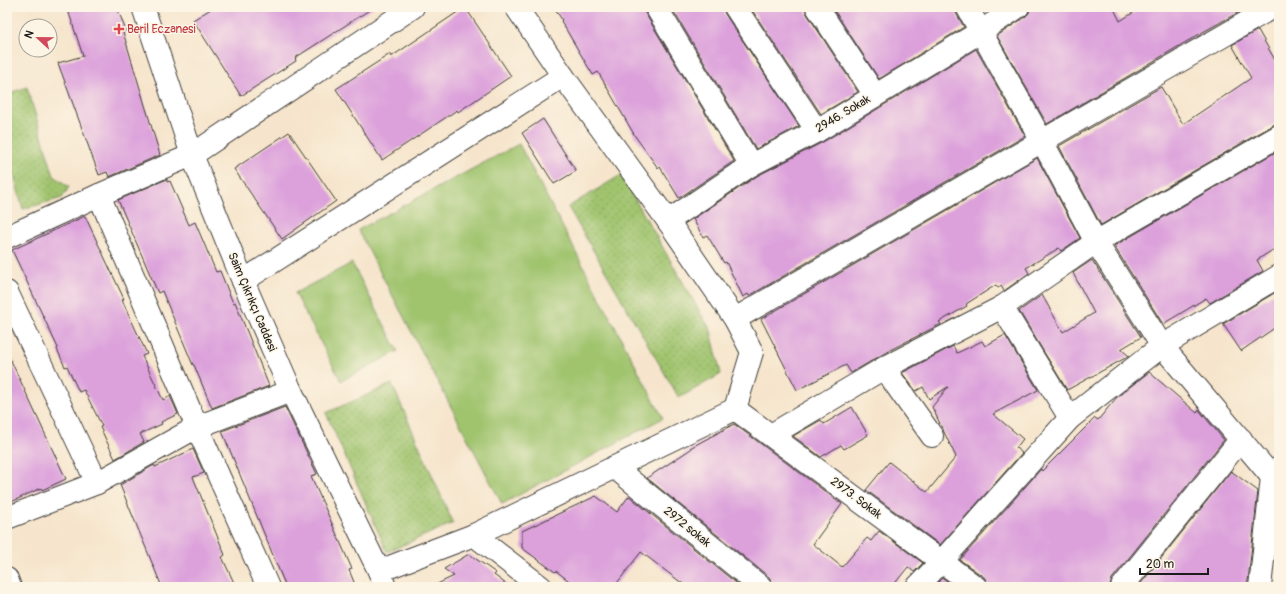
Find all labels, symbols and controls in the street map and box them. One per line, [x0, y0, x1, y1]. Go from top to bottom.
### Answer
north arrow [18, 18, 58, 58]
place label: Beril Eczanesi [127, 22, 196, 37]
marker: Beril Eczanesi [114, 24, 124, 34]
text: N [22, 28, 37, 40]
street label: 2946. Sokak [813, 92, 873, 136]
street label: Saim Çıkrıkçı Caddesi [224, 250, 280, 354]
street label: 2973. Sokak [827, 474, 885, 522]
street label: 2972 sokak [661, 504, 713, 550]
scale bar [1140, 550, 1208, 576]
text: 20 m [1146, 557, 1175, 572]

